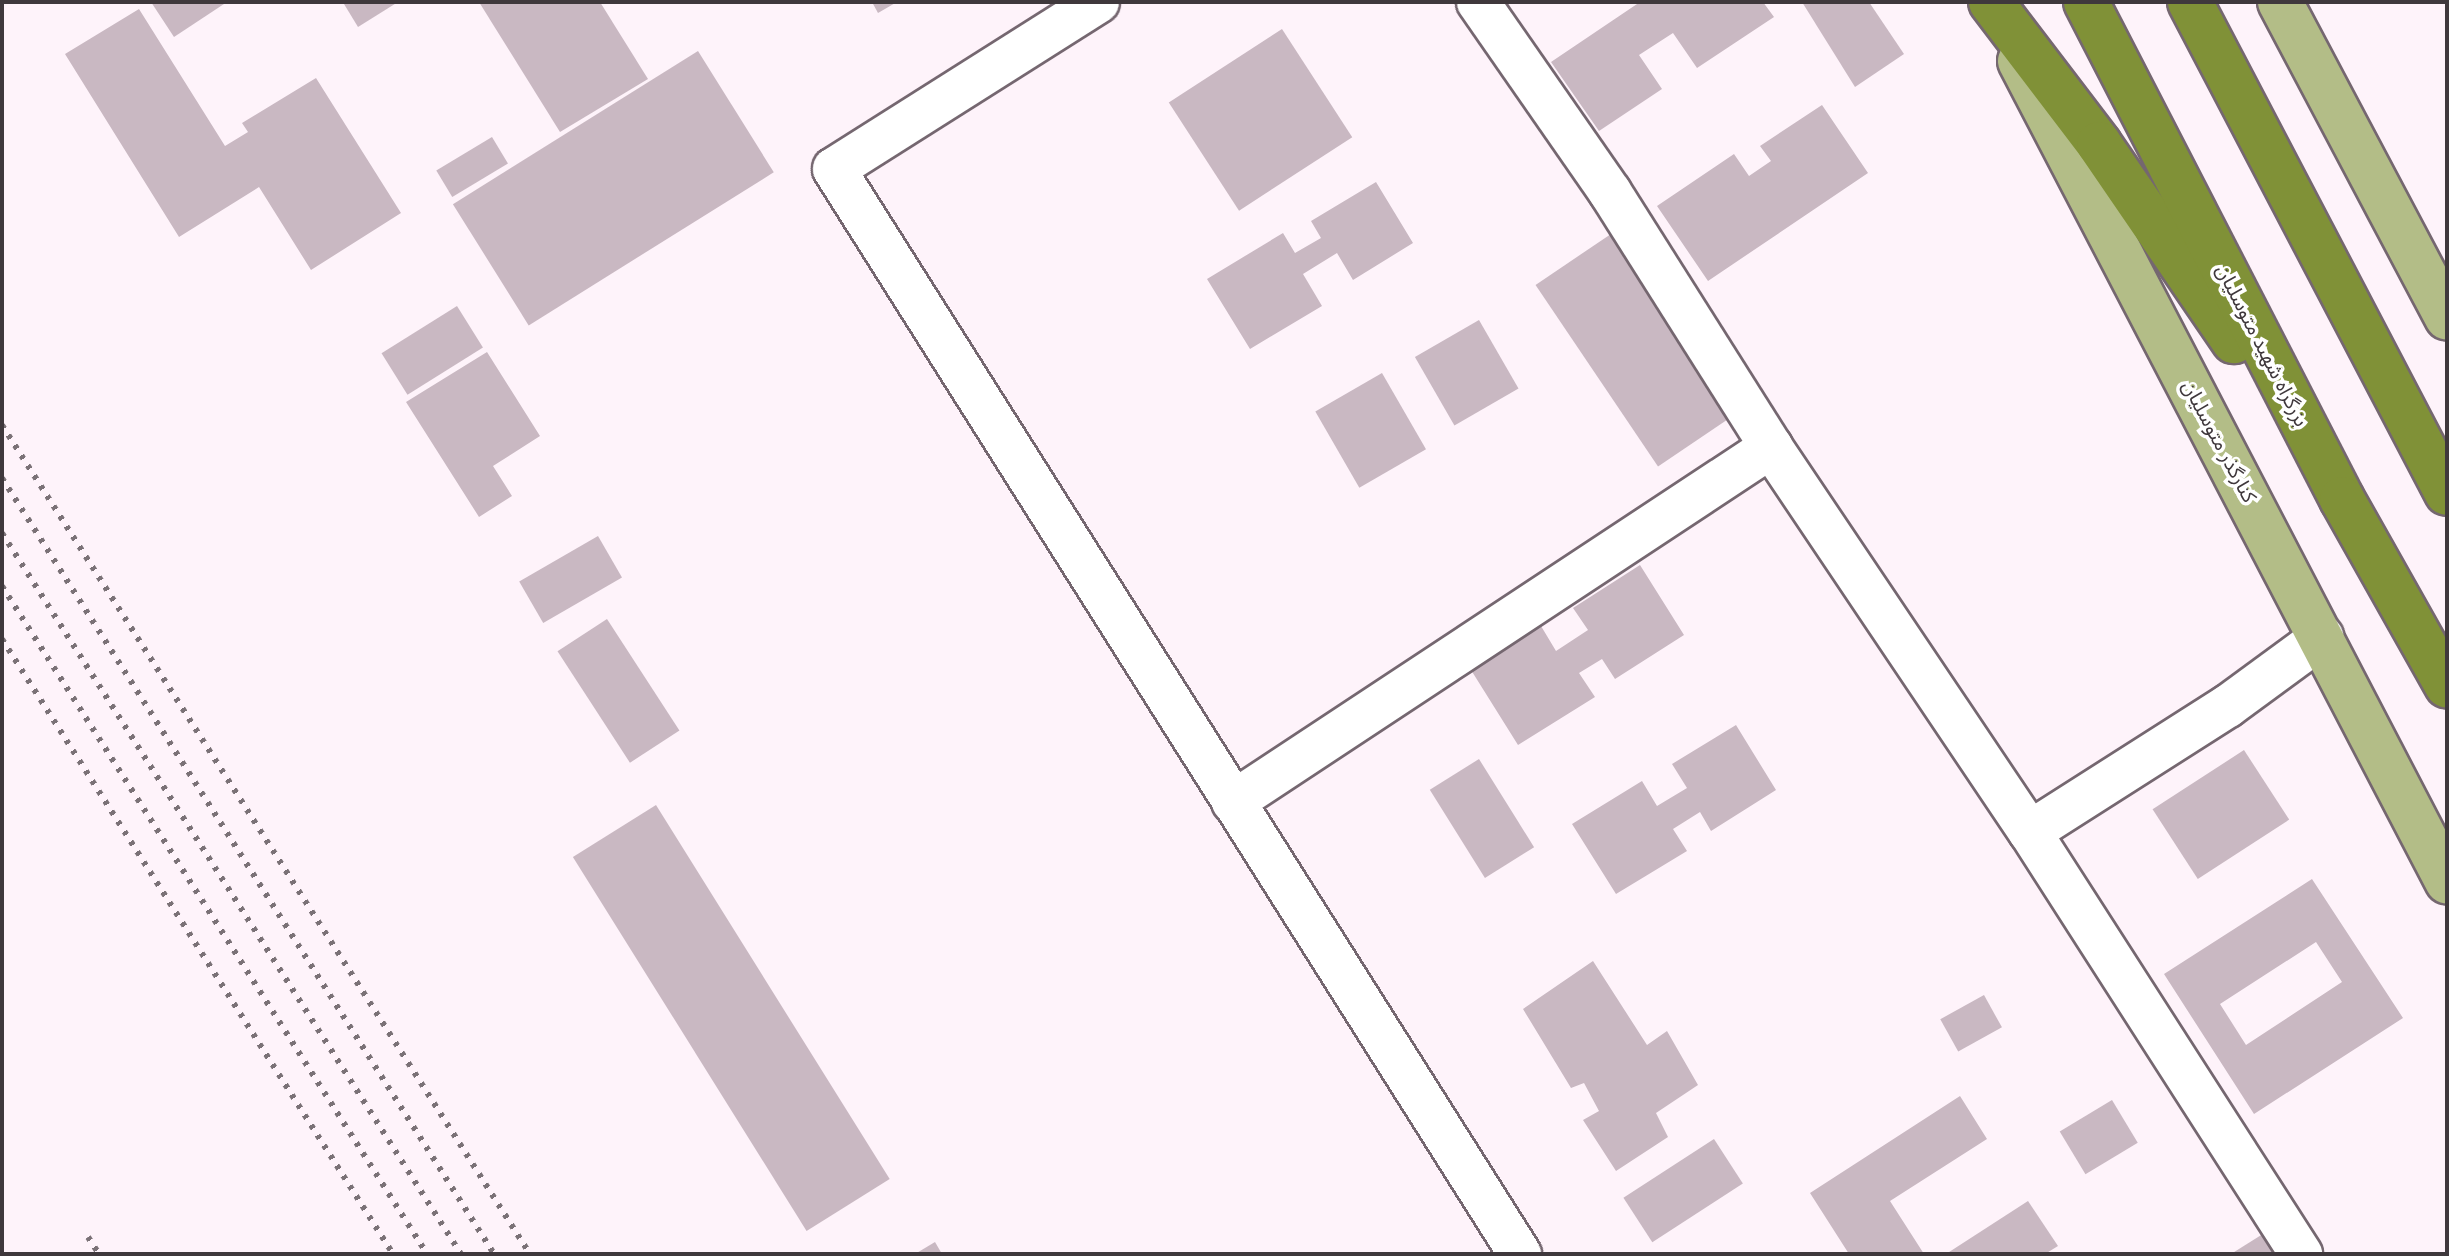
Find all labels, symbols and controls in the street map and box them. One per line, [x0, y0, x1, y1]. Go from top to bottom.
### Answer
street label: بزرگراه شهید متوسلیان [2212, 260, 2314, 430]
street label: کنارگذر متوسلیان [2178, 376, 2262, 506]

